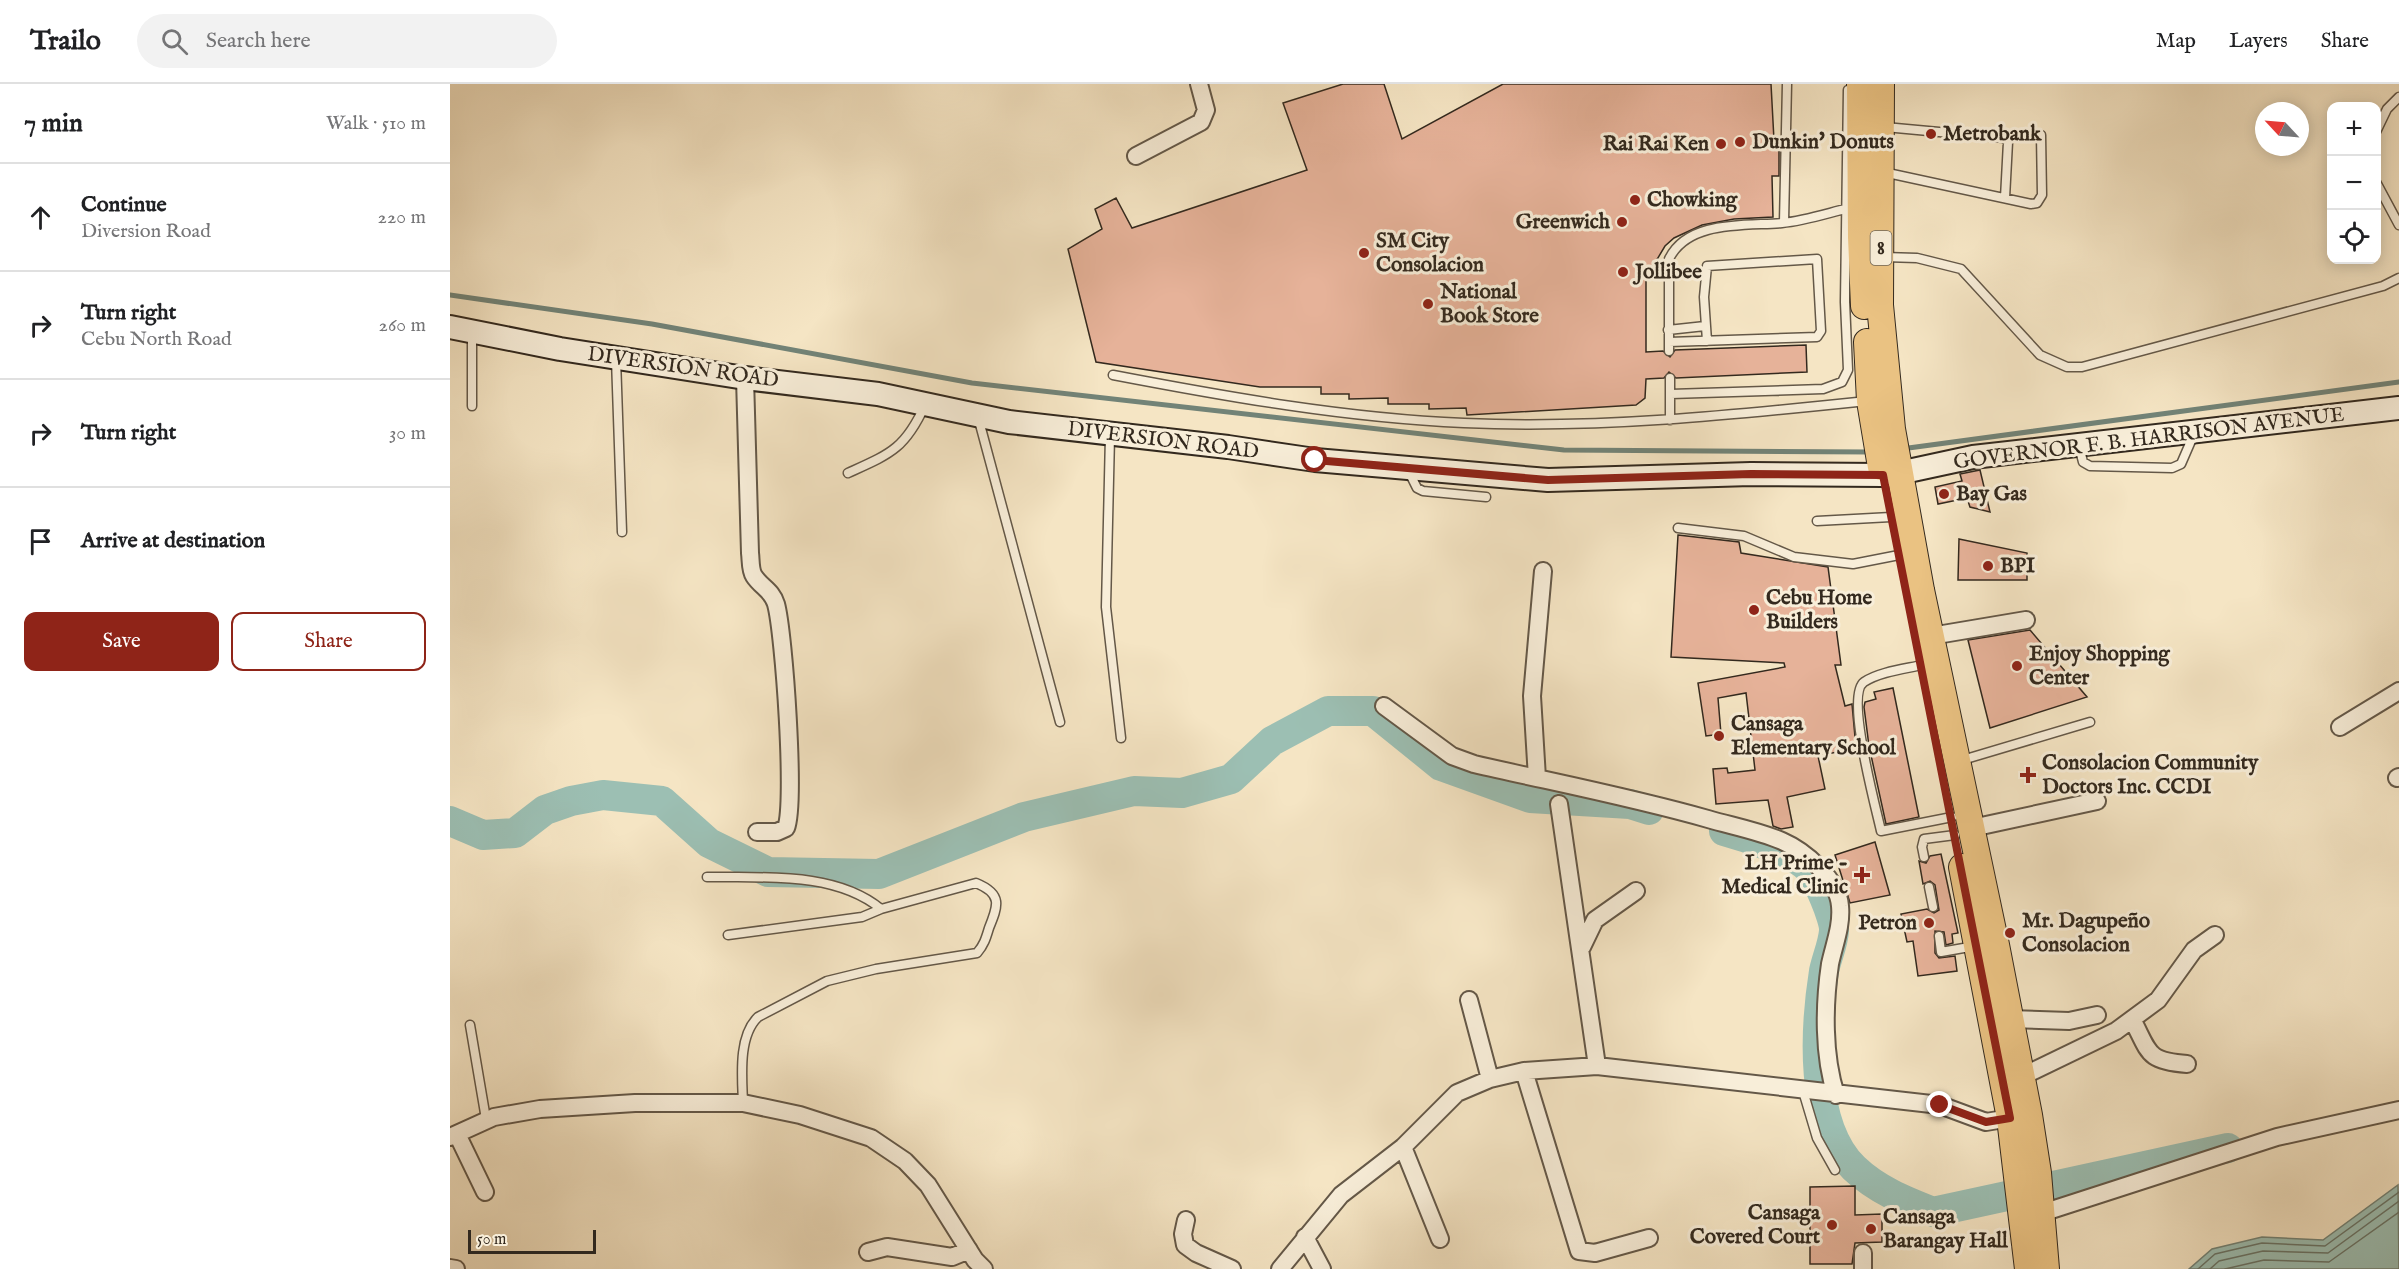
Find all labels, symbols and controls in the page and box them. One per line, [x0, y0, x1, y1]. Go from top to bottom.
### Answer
search box [137, 14, 557, 68]
text: Trailo [30, 24, 101, 59]
icon: search [158, 25, 191, 58]
text: Search here [206, 27, 311, 55]
text: Map [2156, 28, 2196, 55]
text: Layers [2229, 28, 2288, 55]
text: Share [2321, 28, 2369, 55]
north arrow [2255, 102, 2309, 156]
map controls [2327, 102, 2381, 264]
button: + [2327, 102, 2381, 156]
text: 7 min [24, 107, 83, 140]
text: Walk · 510 m [326, 111, 426, 136]
place label: Metrobank [1943, 121, 2042, 148]
marker: Metrobank [1924, 127, 1938, 141]
place label: Dunkin' Donuts [1752, 129, 1894, 156]
place label: Rai Rai Ken [1603, 131, 1709, 158]
marker: Dunkin' Donuts [1733, 135, 1747, 149]
marker: Rai Rai Ken [1714, 137, 1728, 151]
button: − [2327, 156, 2381, 210]
place label: Chowking [1647, 187, 1738, 214]
text: Continue [81, 191, 167, 219]
marker: Chowking [1628, 193, 1642, 207]
icon: ahead [24, 201, 57, 234]
text: 220 m [378, 205, 426, 230]
place label: Greenwich [1516, 209, 1611, 236]
button: locate [2327, 210, 2381, 264]
marker: Greenwich [1615, 215, 1629, 229]
text: Diversion Road [81, 219, 211, 244]
place label: SM City Consolacion [1376, 228, 1484, 279]
road number: 8 [1870, 231, 1892, 265]
marker: SM City Consolacion [1357, 246, 1371, 260]
place label: Jollibee [1632, 259, 1702, 286]
marker: Jollibee [1616, 265, 1630, 279]
place label: National Book Store [1439, 279, 1539, 330]
marker: National Book Store [1421, 297, 1435, 311]
text: Turn right [81, 299, 176, 327]
icon: right [24, 309, 57, 342]
text: 260 m [379, 313, 426, 338]
text: Cebu North Road [81, 327, 232, 352]
street label: DIVERSION ROAD [586, 341, 780, 395]
street label: GOVERNOR F. B. HARRISON AVENUE [1952, 402, 2346, 476]
street label: DIVERSION ROAD [1066, 416, 1260, 466]
icon: right [24, 417, 57, 450]
text: Turn right [81, 419, 176, 447]
text: 30 m [389, 421, 426, 446]
route start [1301, 446, 1327, 472]
place label: Bay Gas [1956, 481, 2027, 508]
marker: Bay Gas [1937, 487, 1951, 501]
icon: arrive [24, 525, 57, 558]
text: Arrive at destination [81, 527, 265, 555]
place label: BPI [2000, 553, 2035, 580]
marker: BPI [1981, 559, 1995, 573]
place label: Cebu Home Builders [1766, 585, 1872, 636]
marker: Cebu Home Builders [1747, 603, 1761, 617]
button: Save [24, 612, 219, 671]
button: Share [231, 612, 426, 671]
place label: Enjoy Shopping Center [2029, 641, 2170, 692]
marker: Enjoy Shopping Center [2010, 659, 2024, 673]
place label: Cansaga Elementary School [1731, 711, 1897, 762]
marker: Cansaga Elementary School [1712, 729, 1726, 743]
place label: Consolacion Community Doctors Inc. CCDI [2042, 750, 2259, 801]
marker: Consolacion Community Doctors Inc. CCDI [2019, 766, 2037, 784]
place label: LH Prime - Medical Clinic [1722, 850, 1848, 901]
marker: LH Prime - Medical Clinic [1853, 866, 1871, 884]
place label: Mr. Dagupeño Consolacion [2022, 908, 2151, 959]
place label: Petron [1858, 910, 1917, 937]
marker: Petron [1922, 916, 1936, 930]
marker: Mr. Dagupeño Consolacion [2003, 926, 2017, 940]
route end [1926, 1091, 1952, 1117]
place label: Cansaga Covered Court [1690, 1200, 1821, 1251]
place label: Cansaga Barangay Hall [1883, 1204, 2009, 1255]
marker: Cansaga Covered Court [1825, 1218, 1839, 1232]
marker: Cansaga Barangay Hall [1864, 1222, 1878, 1236]
scale bar [468, 1227, 596, 1254]
text: 50 m [477, 1230, 506, 1250]

